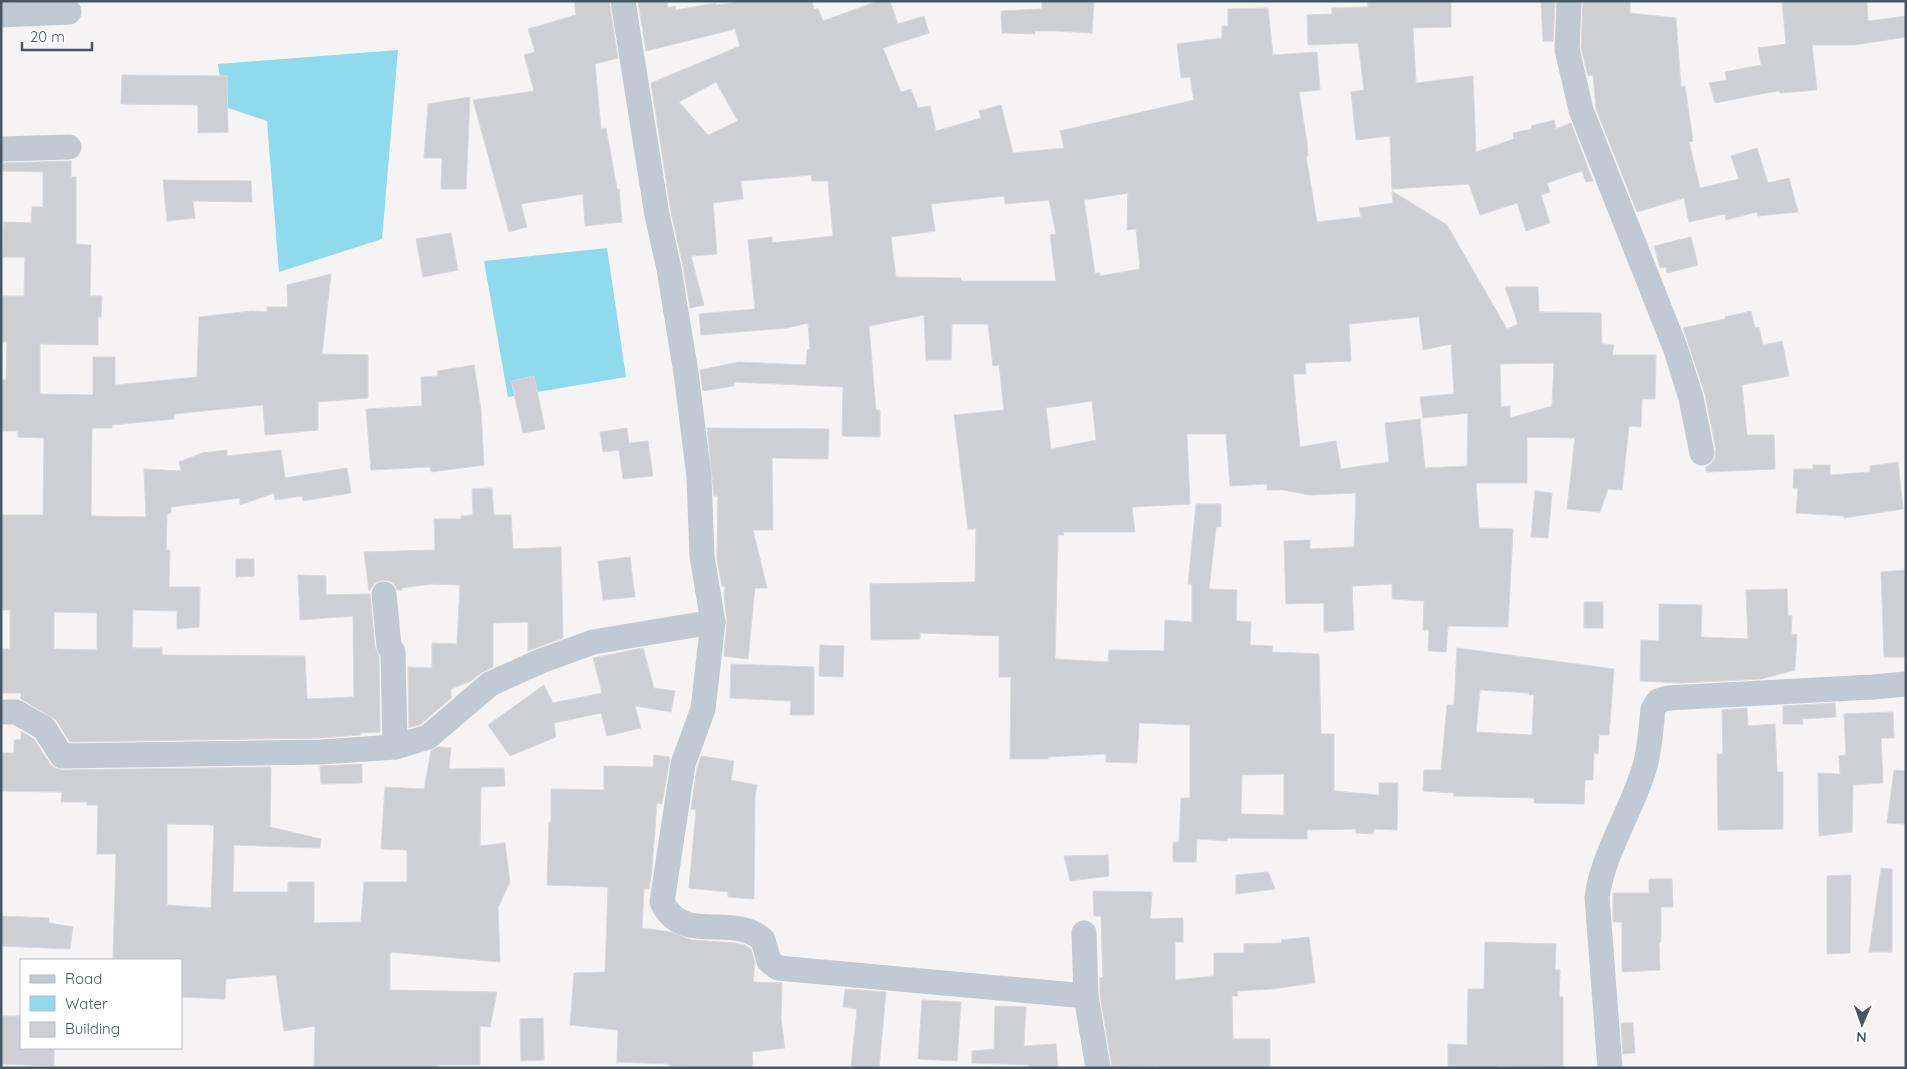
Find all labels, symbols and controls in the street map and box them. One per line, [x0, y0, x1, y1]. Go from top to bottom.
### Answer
scale bar [22, 20, 92, 52]
text: 20 m [30, 27, 65, 46]
legend [20, 959, 182, 1049]
text: Road [65, 969, 102, 988]
text: Water [65, 994, 108, 1013]
north arrow [1837, 999, 1887, 1049]
text: Building [65, 1019, 120, 1038]
text: N [1856, 1028, 1867, 1046]

